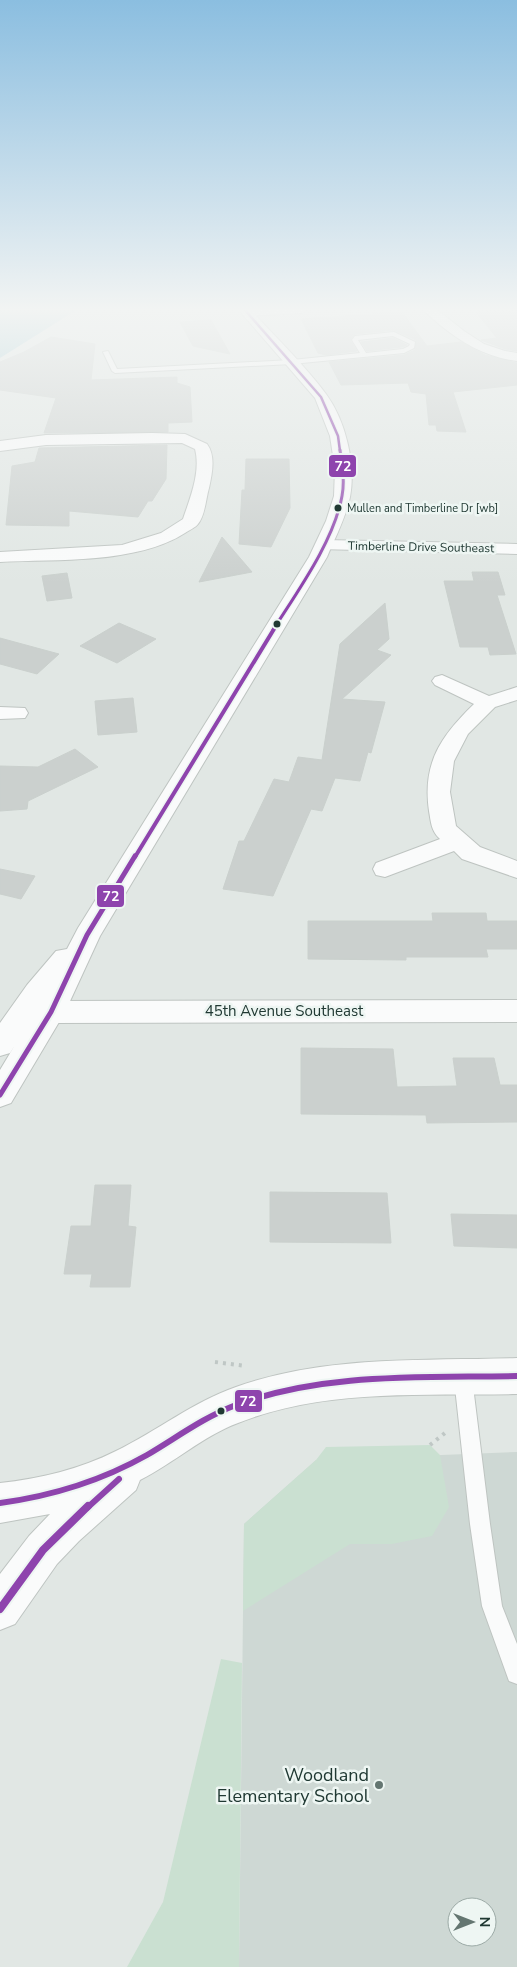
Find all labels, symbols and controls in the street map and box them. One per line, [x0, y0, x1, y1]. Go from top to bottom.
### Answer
line badge: 72 [328, 454, 357, 478]
text: 72 [335, 457, 351, 476]
place label: Mullen and Timberline Dr [wb] [347, 501, 498, 516]
marker: Mullen and Timberline Dr [wb] [333, 503, 343, 513]
street label: Timberline Drive Southeast [348, 538, 495, 556]
unlabelled marker [272, 619, 282, 629]
line badge: 72 [96, 884, 125, 908]
text: 72 [103, 887, 119, 906]
street label: 45th Avenue Southeast [205, 1001, 364, 1021]
line badge: 72 [234, 1389, 263, 1413]
text: 72 [240, 1392, 256, 1411]
unlabelled marker [216, 1406, 226, 1416]
place label: Woodland Elementary School [217, 1763, 370, 1808]
marker: Woodland Elementary School [373, 1779, 385, 1791]
north arrow [447, 1897, 497, 1947]
text: N [475, 1917, 494, 1927]

